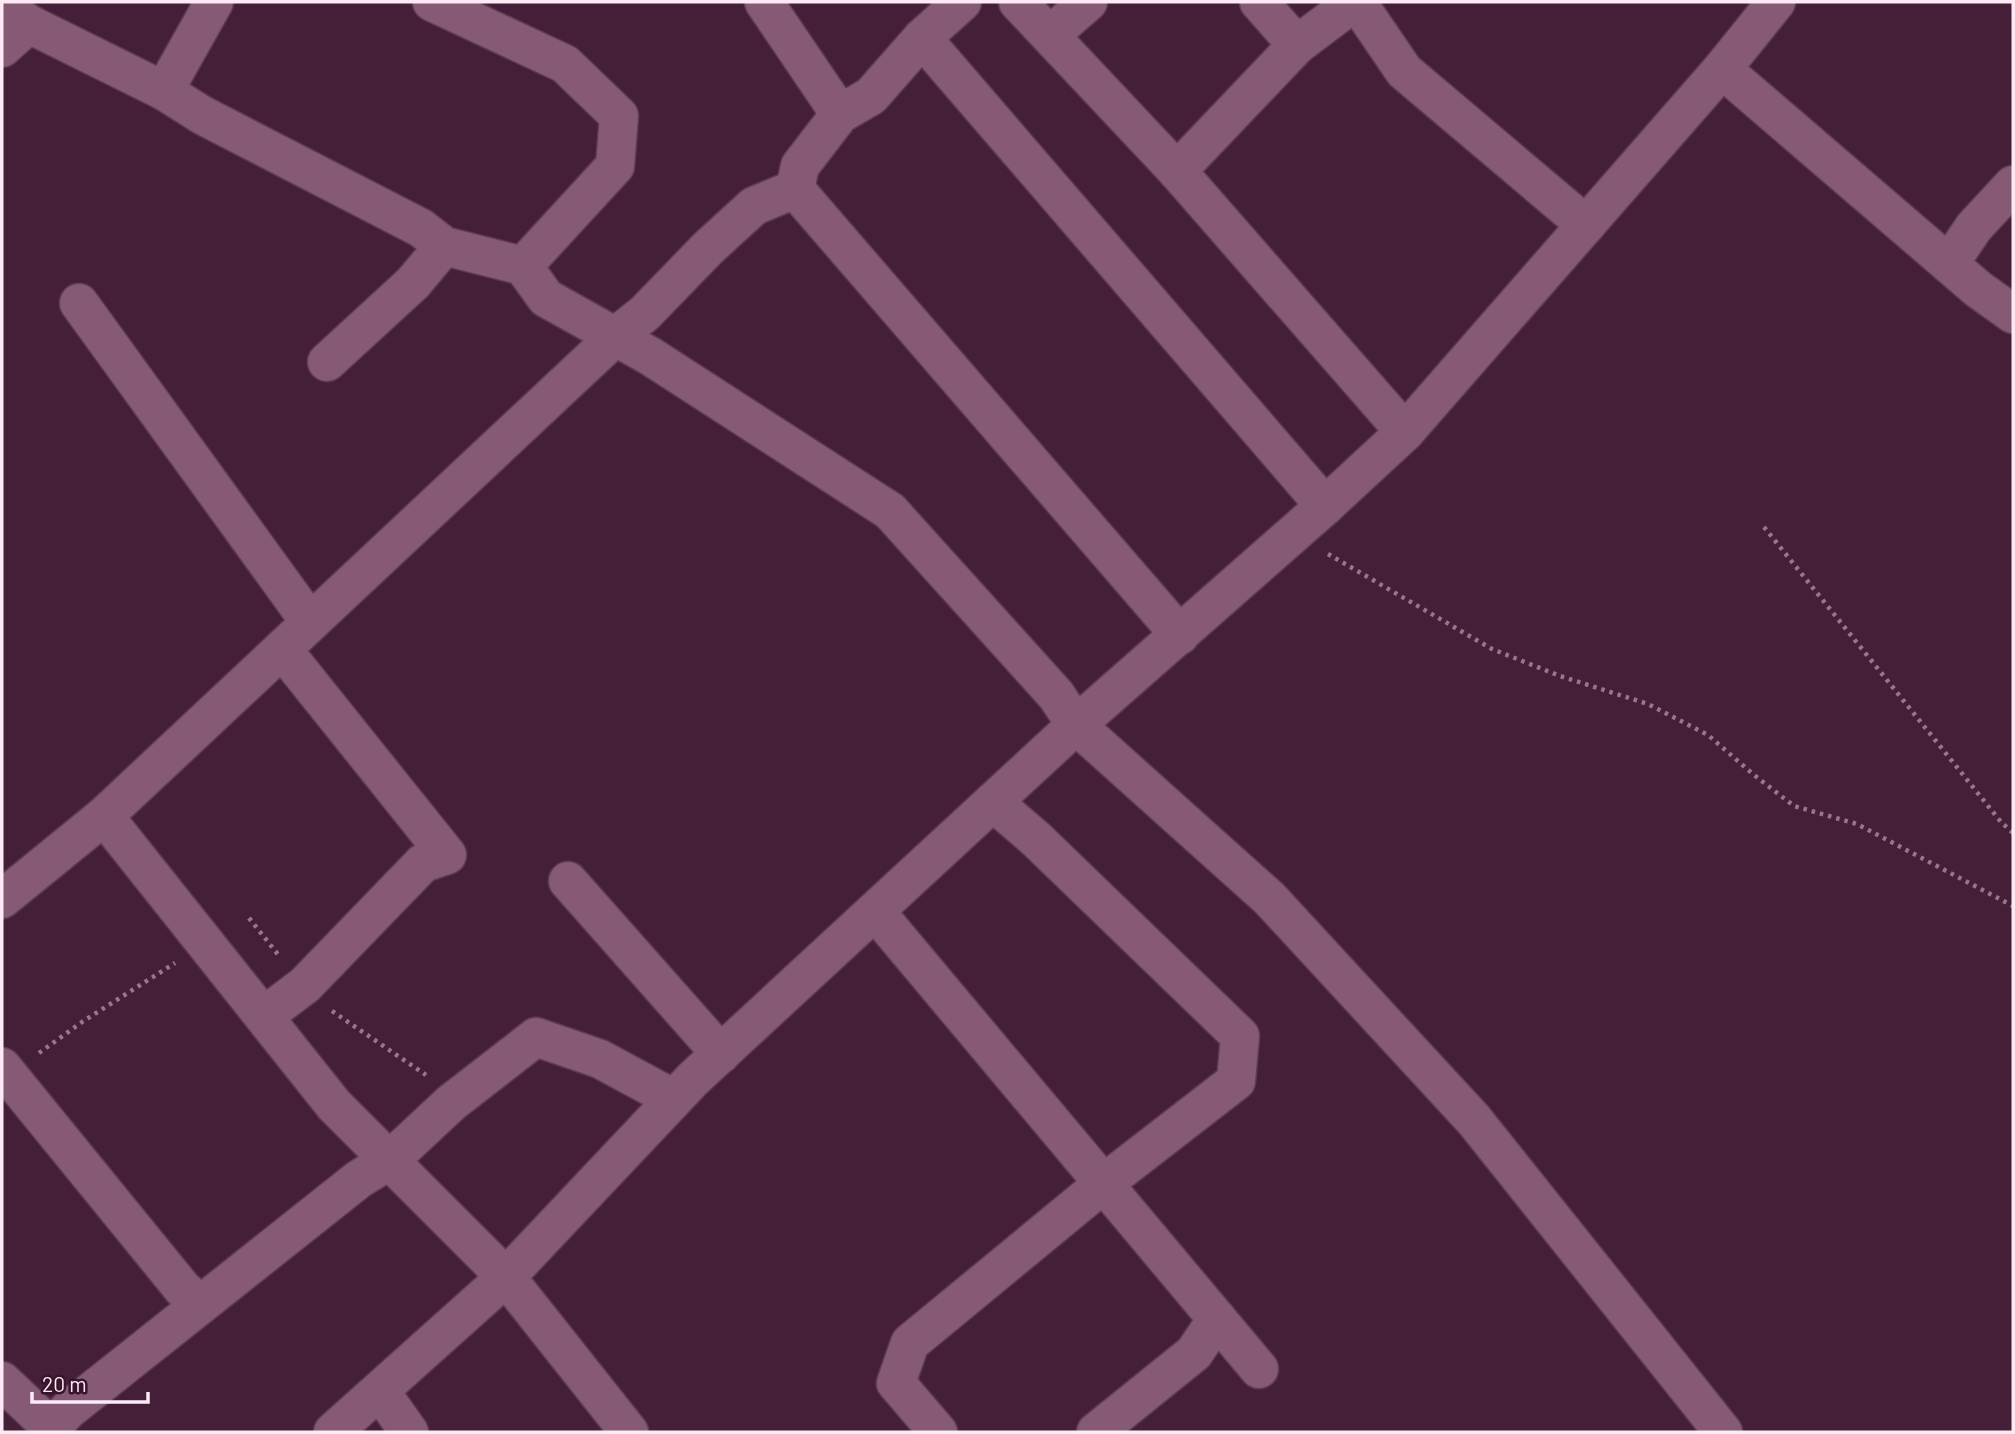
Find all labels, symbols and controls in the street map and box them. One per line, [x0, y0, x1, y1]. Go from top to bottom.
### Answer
scale bar [32, 1360, 147, 1404]
text: 20 m [42, 1371, 87, 1396]

